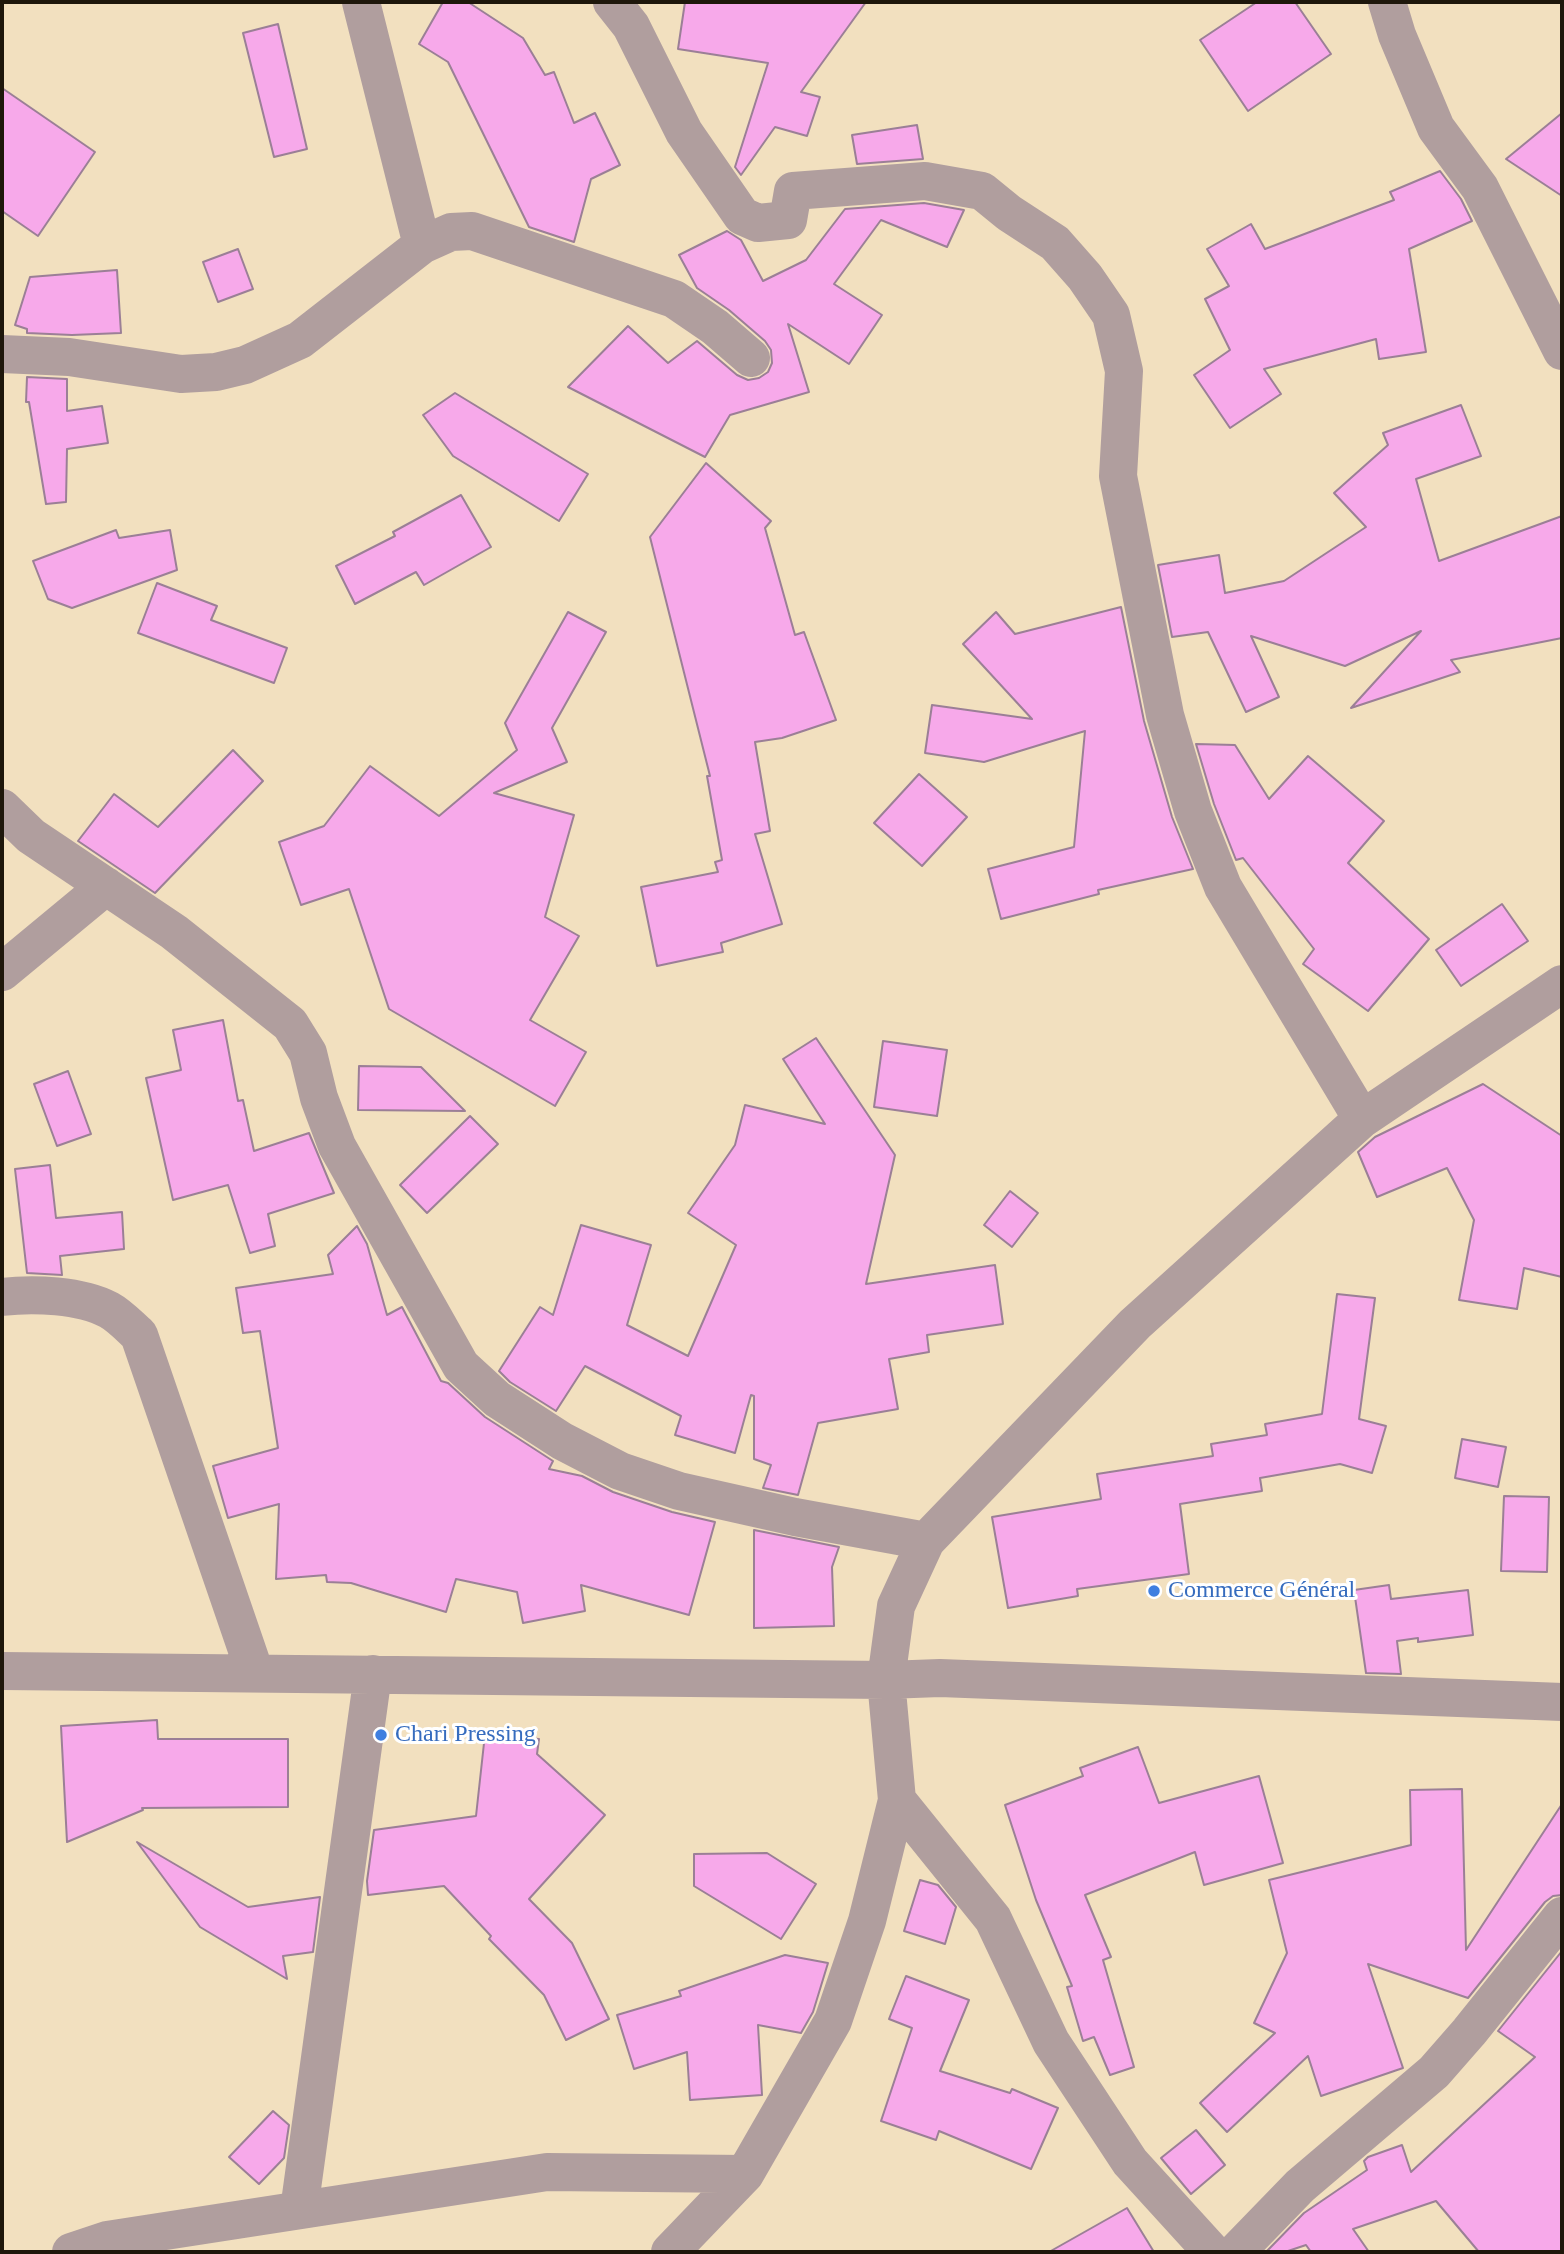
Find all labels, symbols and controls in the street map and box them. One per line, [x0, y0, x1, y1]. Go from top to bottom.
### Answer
place label: Commerce Général [1168, 1577, 1355, 1605]
marker: Commerce Général [1146, 1583, 1162, 1599]
place label: Chari Pressing [395, 1721, 536, 1749]
marker: Chari Pressing [373, 1727, 389, 1743]

